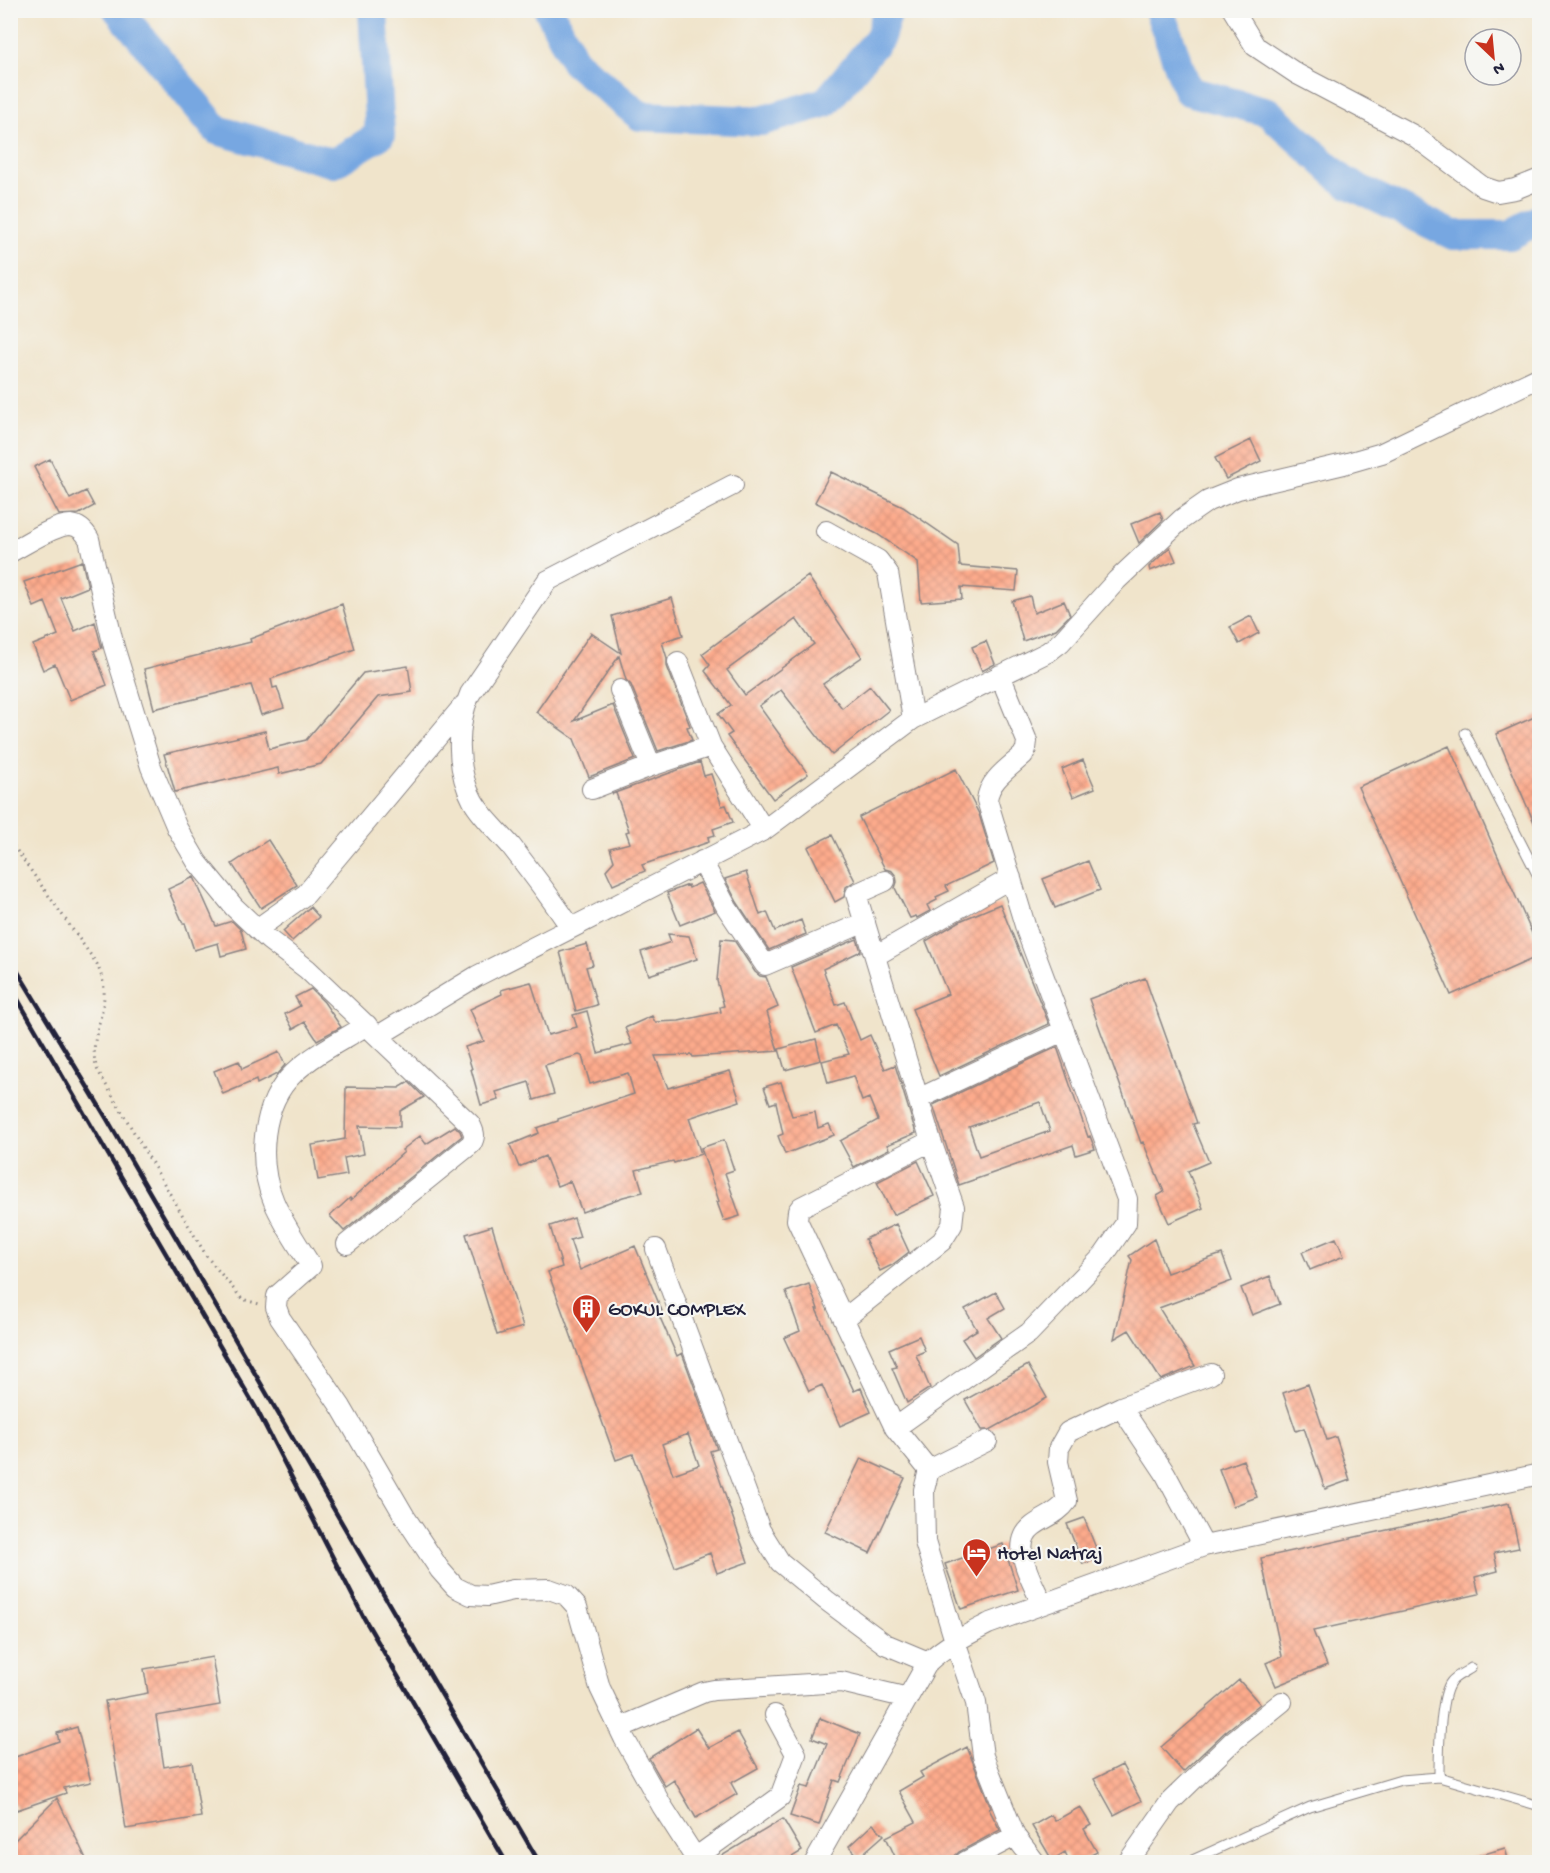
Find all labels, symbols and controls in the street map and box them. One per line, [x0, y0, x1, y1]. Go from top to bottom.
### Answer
north arrow [1463, 27, 1523, 87]
text: N [1489, 57, 1507, 78]
building icon: GOKUL COMPLEX [571, 1292, 603, 1334]
place label: GOKUL COMPLEX [608, 1300, 747, 1323]
hotel icon: Hotel Natraj [960, 1536, 992, 1578]
place label: Hotel Natraj [997, 1544, 1103, 1567]

